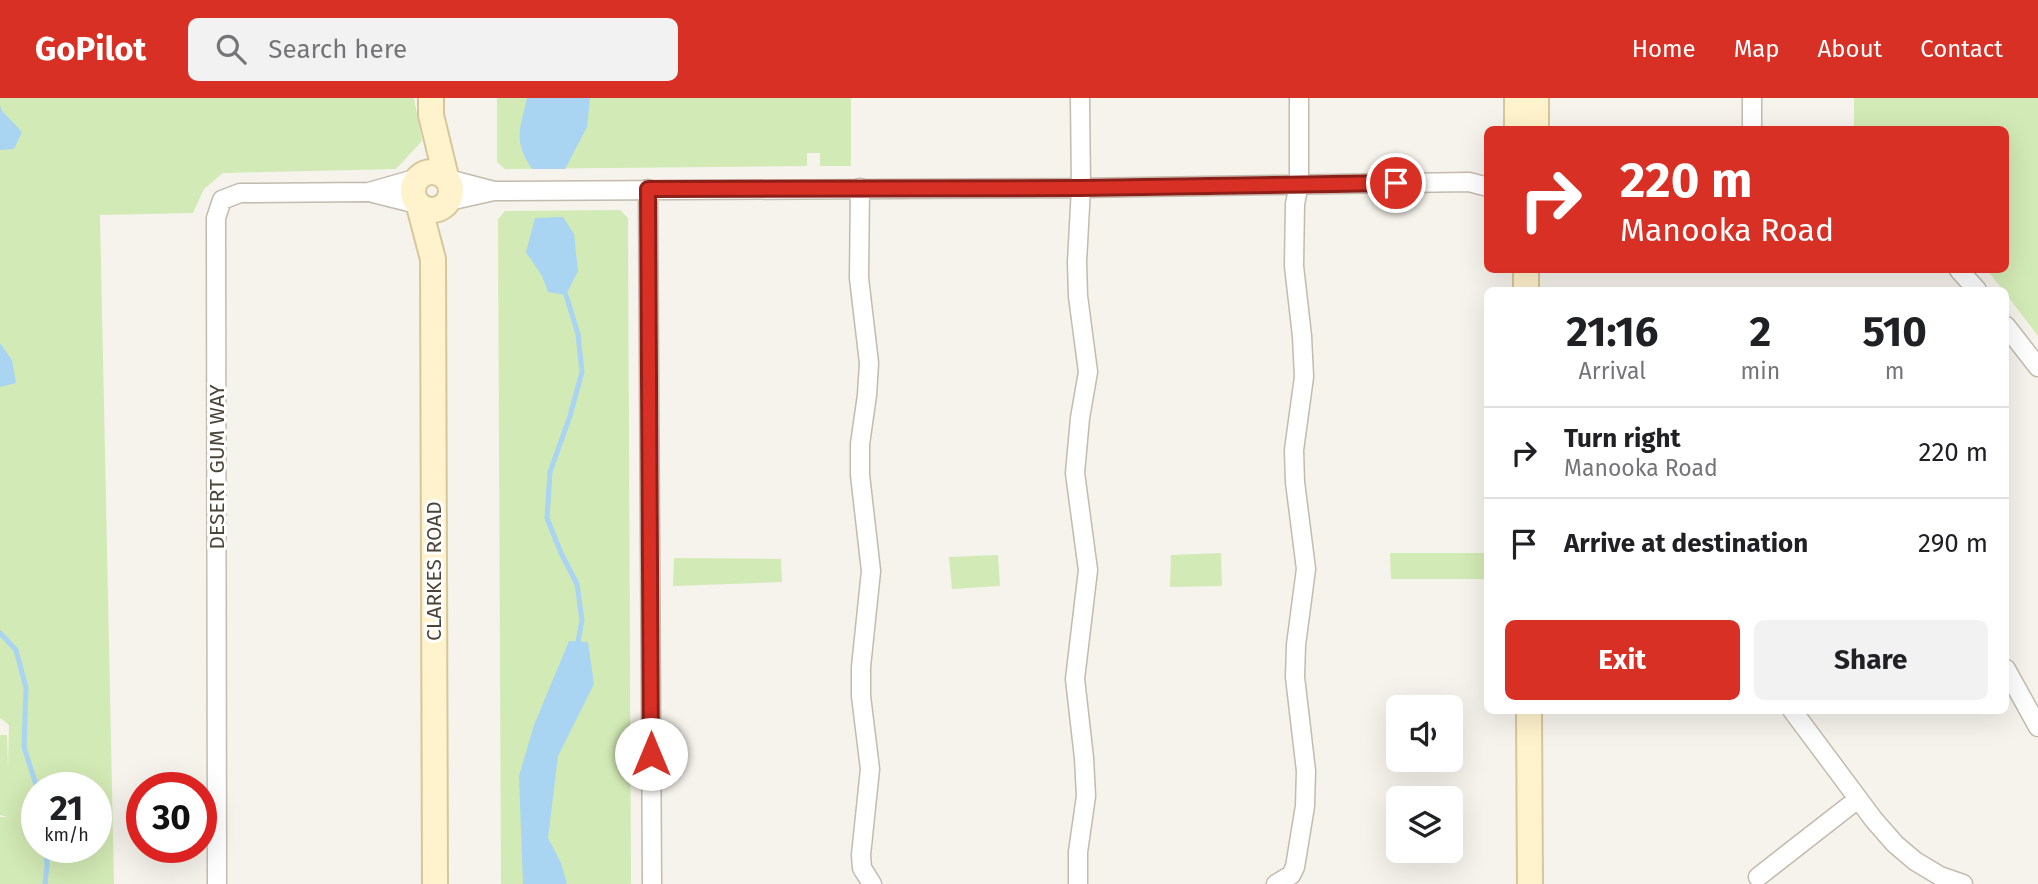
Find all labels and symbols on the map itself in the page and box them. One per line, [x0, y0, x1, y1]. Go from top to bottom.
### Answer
pin [1366, 153, 1426, 213]
street label: DESERT GUM WAY [204, 384, 230, 549]
street label: CLARKES ROAD [421, 501, 447, 641]
position arrow [614, 717, 688, 791]
speed limit sign: 30 [126, 772, 217, 863]

